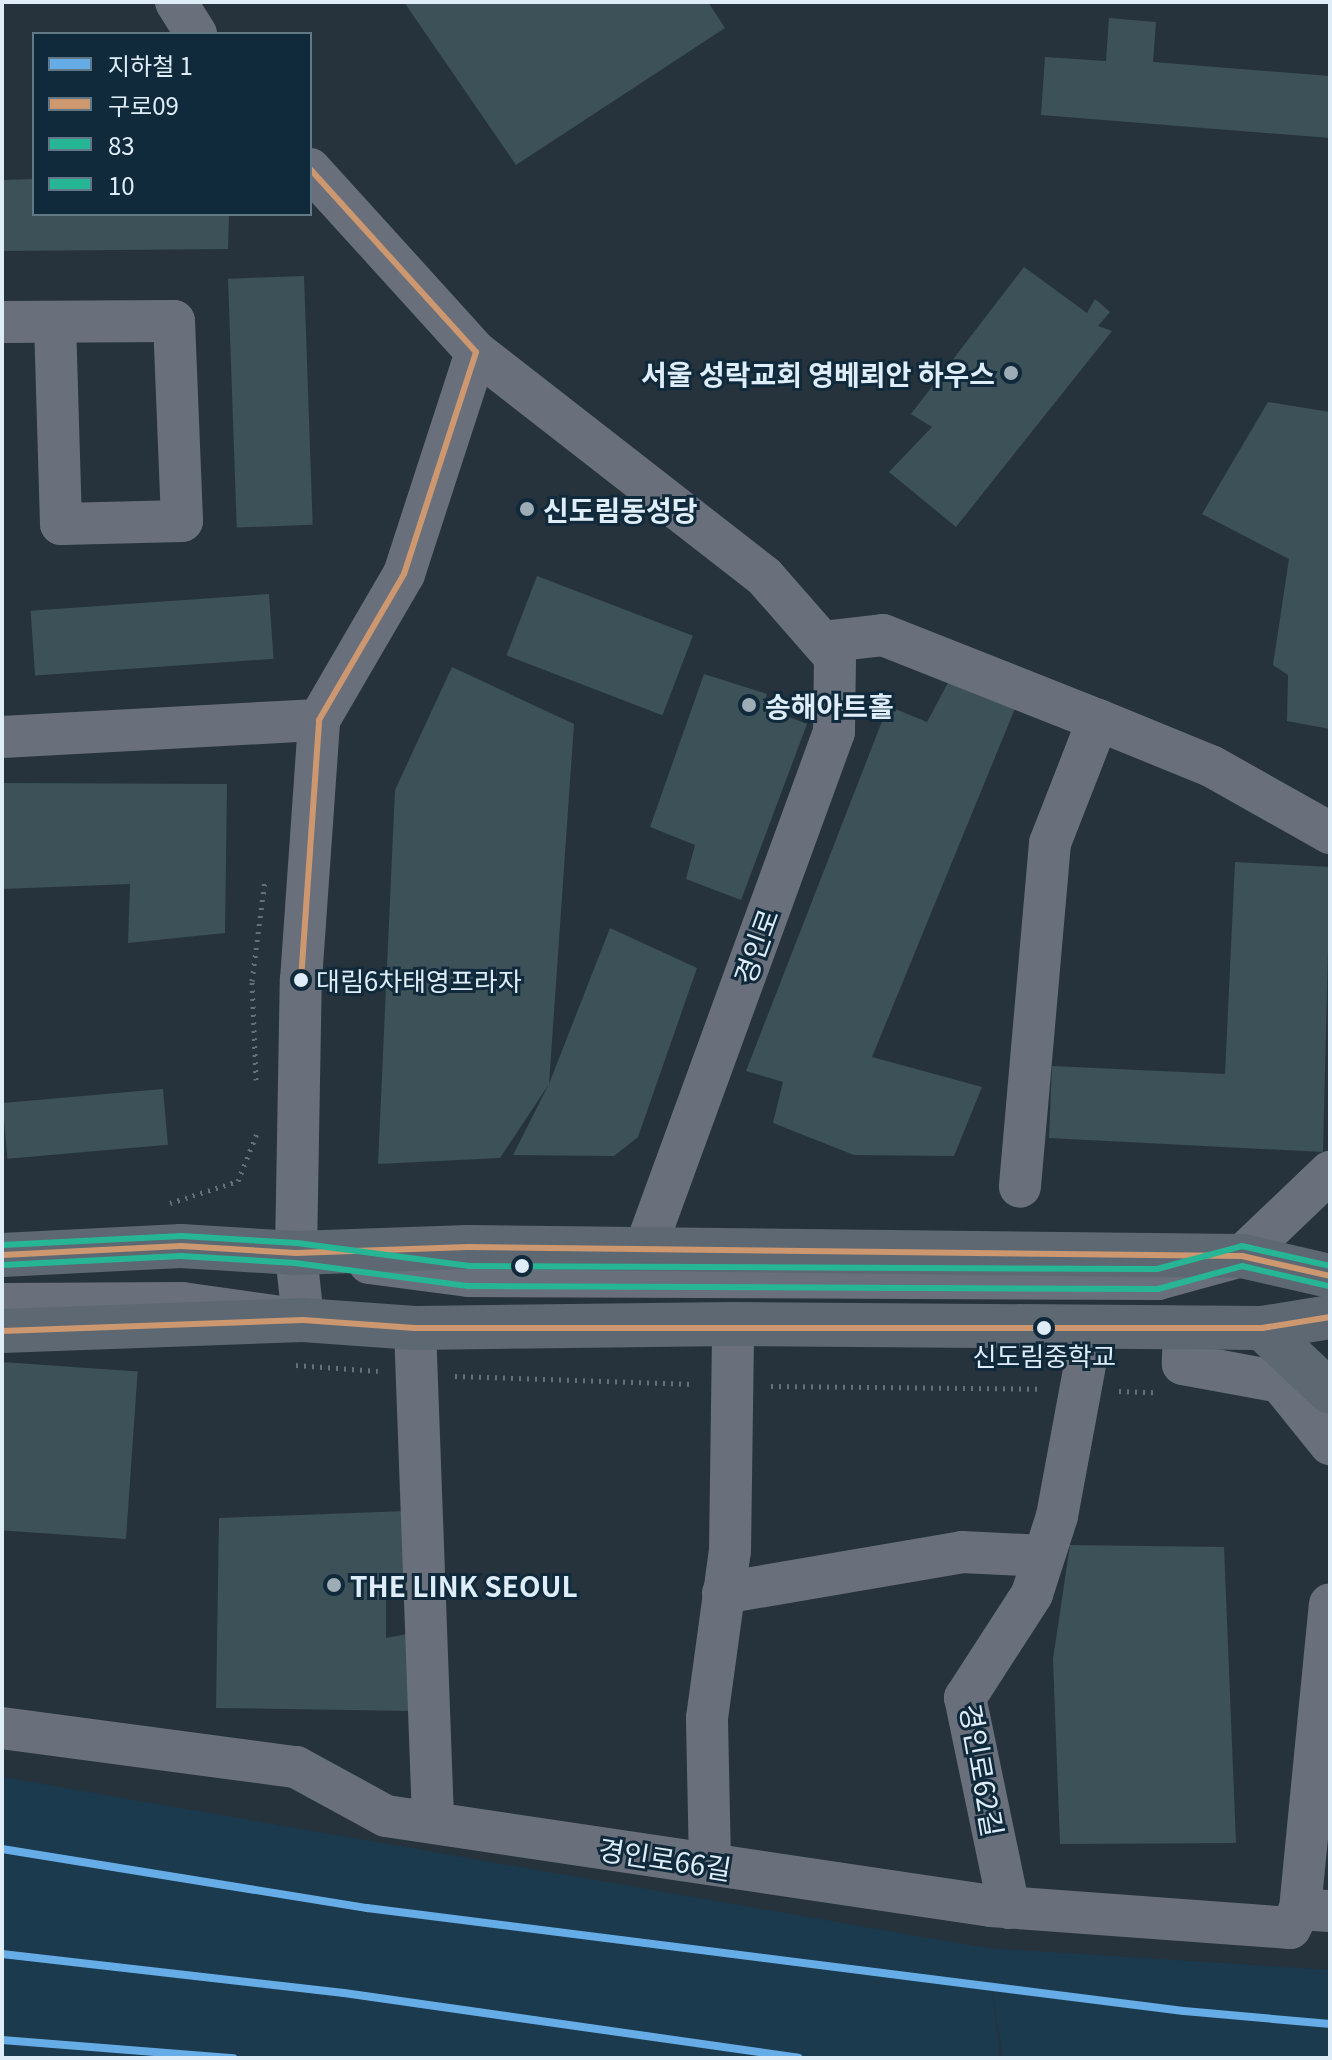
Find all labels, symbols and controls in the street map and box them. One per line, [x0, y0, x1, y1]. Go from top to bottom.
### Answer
legend [32, 32, 312, 216]
text: 지하철 1 [108, 47, 193, 82]
text: 구로09 [108, 87, 179, 122]
text: 83 [108, 127, 135, 162]
text: 10 [108, 167, 135, 202]
place label: 서울 성락교회 영베뢰안 하우스 [641, 356, 995, 390]
marker: 서울 성락교회 영베뢰안 하우스 [1002, 364, 1020, 382]
place label: 신도림동성당 [543, 492, 698, 526]
marker: 신도림동성당 [518, 500, 536, 518]
place label: 송해아트홀 [765, 688, 894, 722]
marker: 송해아트홀 [740, 696, 758, 714]
street label: 경인로 [726, 904, 784, 988]
place label: 대림6차태영프라자 [316, 964, 522, 996]
marker: 대림6차태영프라자 [293, 972, 309, 988]
unlabelled marker [514, 1258, 530, 1274]
marker: 신도림중학교 [1036, 1320, 1052, 1336]
place label: 신도림중학교 [972, 1339, 1116, 1371]
place label: THE LINK SEOUL [350, 1568, 578, 1602]
marker: THE LINK SEOUL [325, 1576, 343, 1594]
street label: 경인로62길 [955, 1701, 1011, 1839]
street label: 경인로66길 [596, 1831, 734, 1885]

